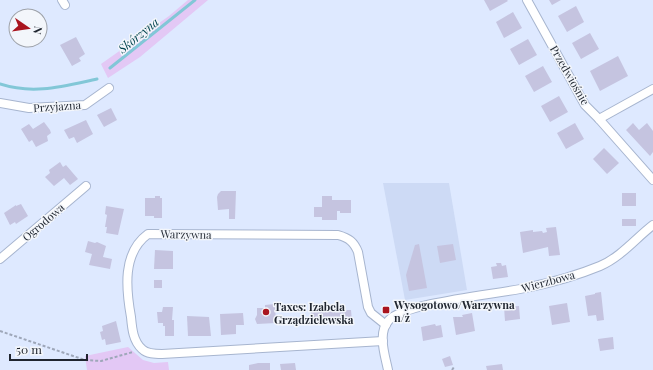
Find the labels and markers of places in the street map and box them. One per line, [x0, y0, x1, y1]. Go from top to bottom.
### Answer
place label: Wysogotowo/Warzywna n/ż [393, 297, 515, 325]
place label: Taxes: Izabela Grządzielewska [274, 299, 354, 327]
marker: Wysogotowo/Warzywna n/ż [381, 305, 391, 315]
marker: Taxes: Izabela Grządzielewska [261, 307, 271, 317]

